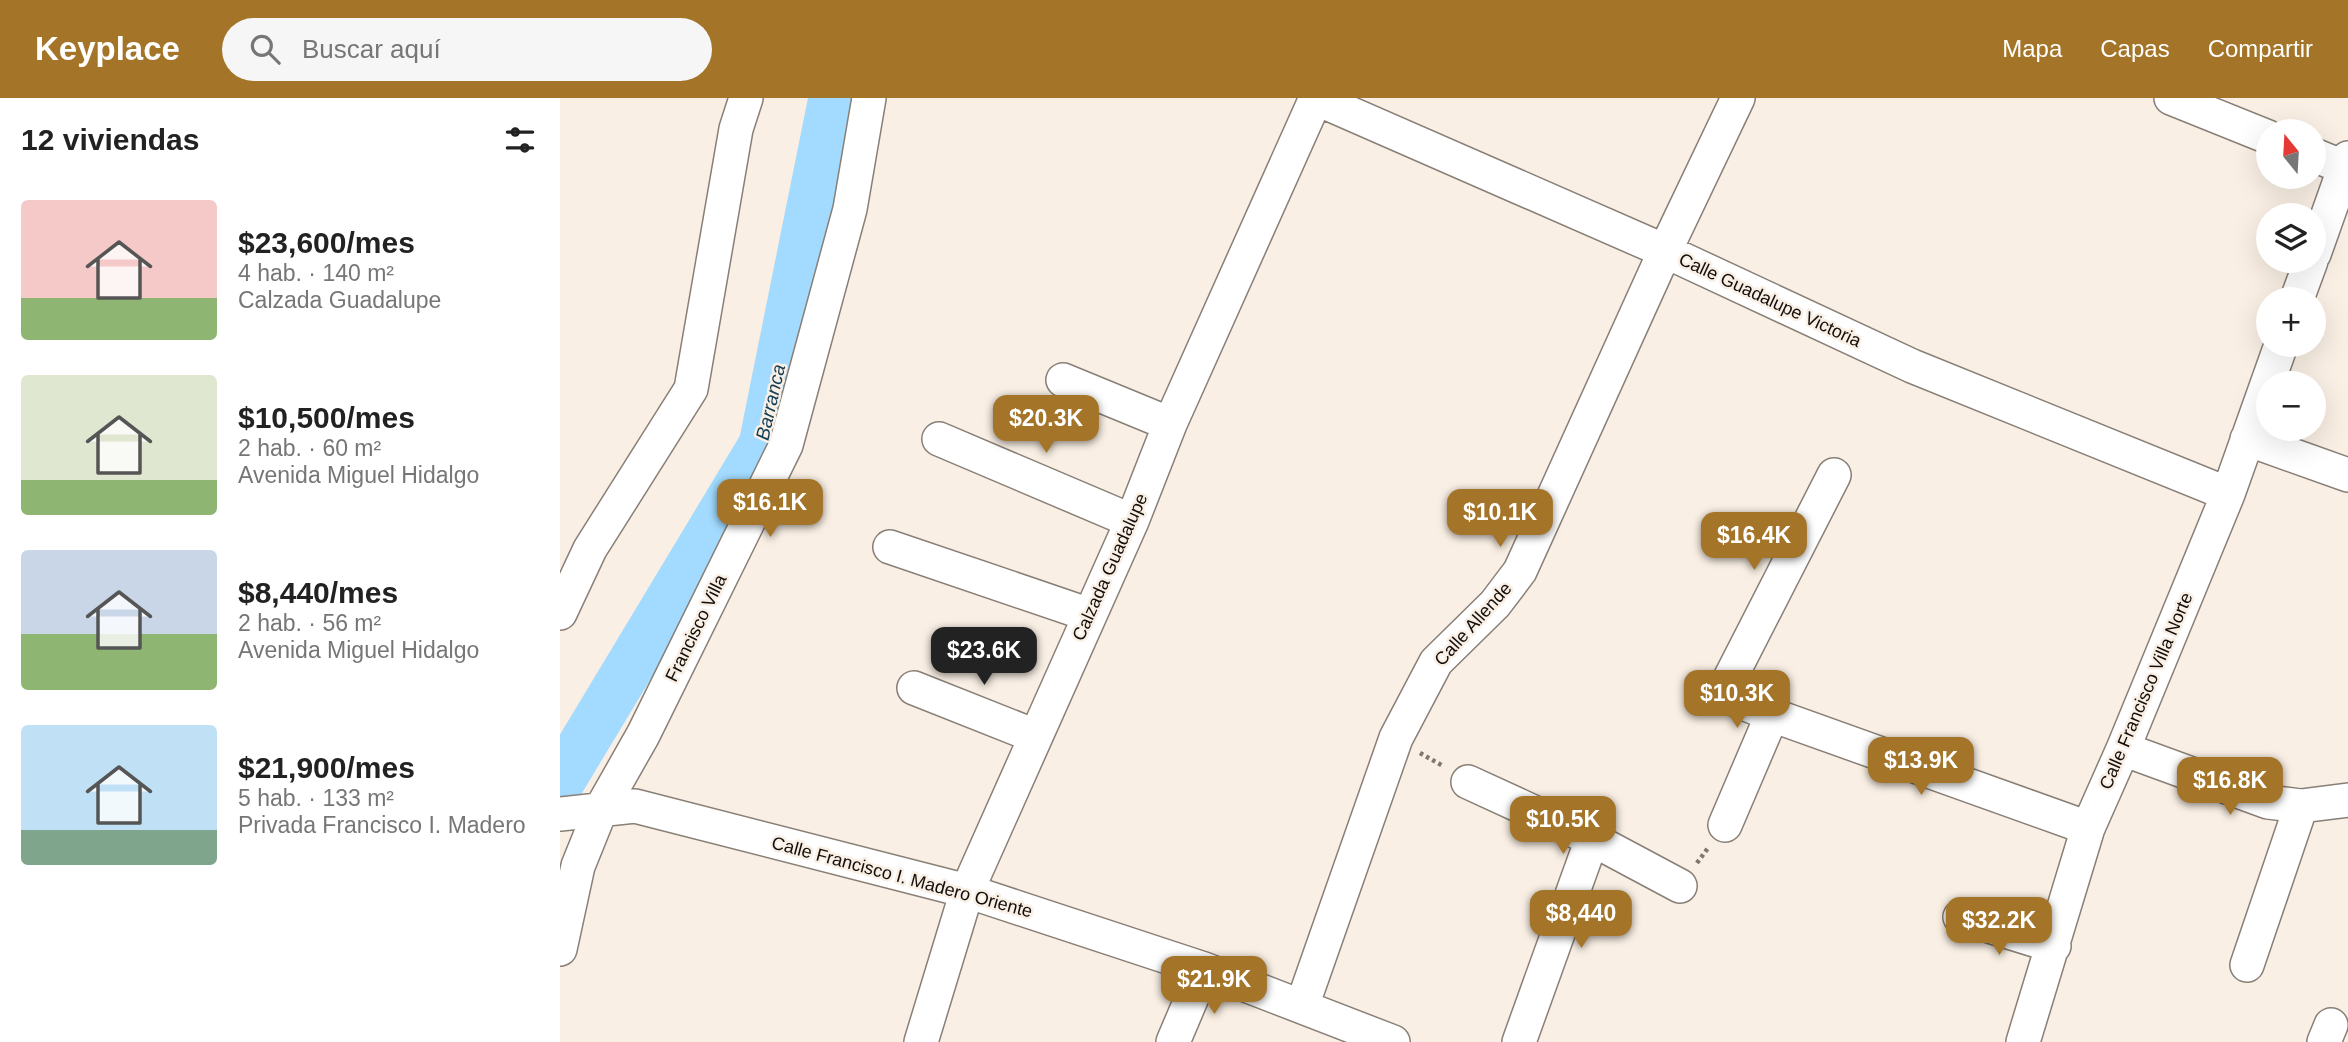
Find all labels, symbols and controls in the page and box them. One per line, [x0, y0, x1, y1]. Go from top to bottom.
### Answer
search box [222, 18, 712, 81]
text: Keyplace [35, 30, 180, 67]
icon: search [246, 30, 284, 68]
text: Buscar aquí [302, 34, 441, 64]
text: Mapa [2002, 35, 2062, 62]
text: Capas [2100, 35, 2170, 62]
text: Compartir [2208, 35, 2313, 62]
north arrow [2256, 119, 2326, 189]
map controls [2256, 119, 2326, 441]
icon: filters [501, 121, 539, 159]
text: 12 viviendas [21, 123, 199, 156]
button: layers [2256, 203, 2326, 273]
text: $23,600/mes [238, 226, 415, 259]
icon: home [77, 228, 161, 312]
street label: Calle Guadalupe Victoria [1676, 249, 1865, 351]
text: 4 hab. · 140 m² [238, 260, 394, 286]
text: Calzada Guadalupe [238, 287, 441, 313]
button: + [2256, 287, 2326, 357]
water label: Barranca [752, 362, 789, 442]
button: − [2256, 371, 2326, 441]
pin: $20.3K [989, 396, 1103, 455]
text: $10,500/mes [238, 401, 415, 434]
icon: home [77, 403, 161, 487]
text: $20.3K [1009, 405, 1083, 431]
text: 2 hab. · 60 m² [238, 435, 381, 461]
text: Avenida Miguel Hidalgo [238, 462, 479, 488]
pin: $16.1K [713, 480, 827, 539]
text: $16.1K [733, 489, 807, 515]
street label: Calzada Guadalupe [1069, 490, 1151, 644]
pin: $10.1K [1443, 490, 1557, 549]
text: $10.1K [1463, 499, 1537, 525]
pin: $16.4K [1697, 512, 1811, 572]
text: $16.4K [1717, 522, 1791, 548]
street label: Francisco Villa [661, 570, 731, 685]
text: $8,440/mes [238, 576, 398, 609]
icon: home [77, 578, 161, 662]
street label: Calle Allende [1430, 578, 1516, 670]
street label: Calle Francisco Villa Norte [2095, 590, 2197, 792]
text: 2 hab. · 56 m² [238, 610, 381, 636]
pin: $23.6K [927, 628, 1041, 687]
text: Avenida Miguel Hidalgo [238, 637, 479, 663]
text: $23.6K [947, 637, 1021, 663]
pin: $10.3K [1680, 670, 1794, 730]
text: $10.3K [1700, 680, 1774, 706]
pin: $13.9K [1864, 738, 1978, 797]
text: $13.9K [1884, 747, 1958, 773]
text: $21,900/mes [238, 751, 415, 784]
icon: home [77, 753, 161, 837]
pin: $16.8K [2173, 758, 2287, 817]
text: $16.8K [2193, 767, 2267, 793]
text: 5 hab. · 133 m² [238, 785, 394, 811]
pin: $10.5K [1506, 796, 1620, 856]
text: $10.5K [1526, 806, 1600, 832]
text: Privada Francisco I. Madero [238, 812, 526, 838]
street label: Calle Francisco I. Madero Oriente [769, 833, 1035, 921]
pin: $8,440 [1524, 890, 1638, 950]
pin: $32.2K [1942, 898, 2056, 957]
text: $8,440 [1546, 900, 1616, 926]
text: $32.2K [1962, 907, 2036, 933]
pin: $21.9K [1157, 956, 1271, 1016]
text: $21.9K [1177, 966, 1251, 992]

